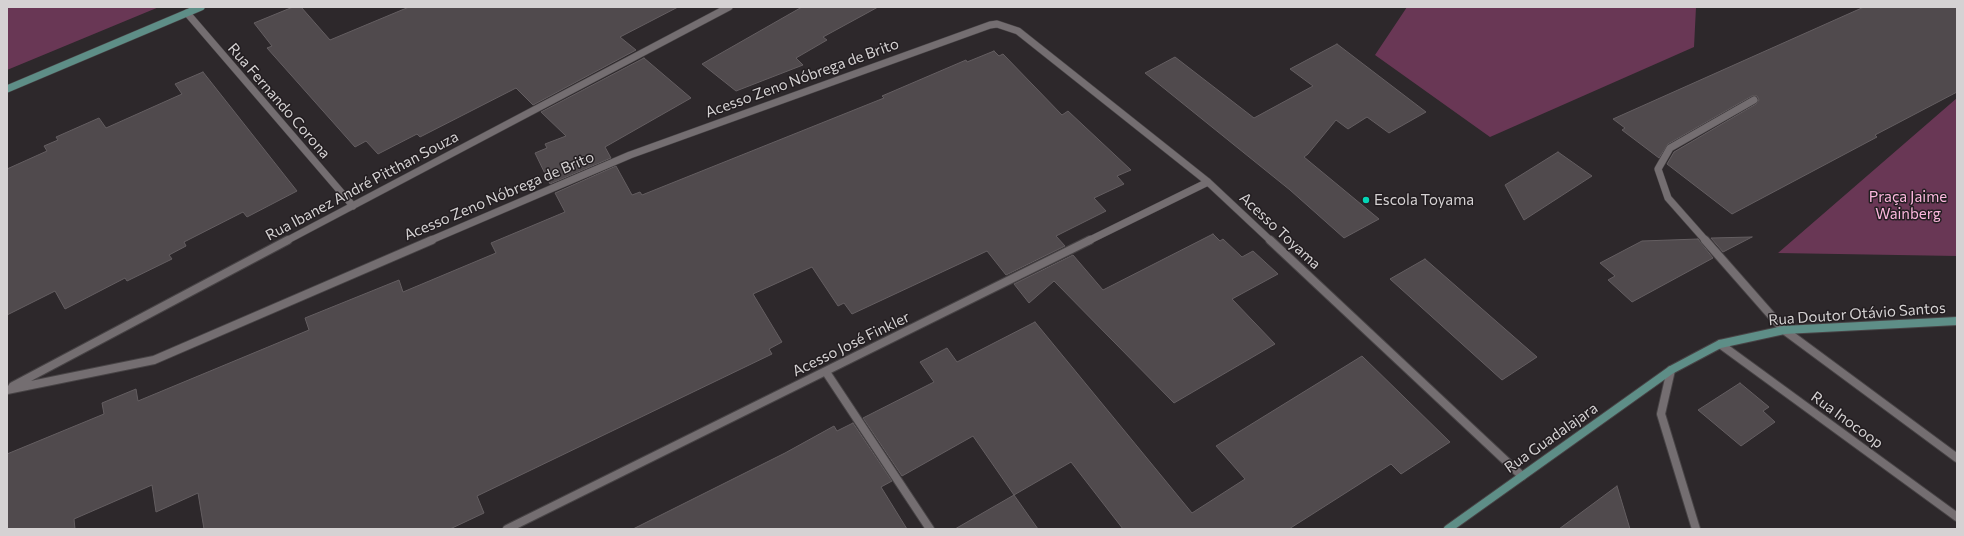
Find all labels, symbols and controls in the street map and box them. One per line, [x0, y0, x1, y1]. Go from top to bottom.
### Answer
street label: Acesso Zeno Nóbrega de Brito [703, 35, 901, 121]
street label: Rua Fernando Corona [224, 40, 334, 162]
street label: Rua Ibanez André Pitthan Souza [262, 127, 462, 245]
street label: Acesso Zeno Nóbrega de Brito [401, 148, 597, 244]
park label: Praça Jaime Wainberg [1869, 188, 1947, 223]
street label: Acesso Toyama [1236, 189, 1324, 273]
place label: Escola Toyama [1374, 191, 1474, 209]
marker: Escola Toyama [1361, 195, 1371, 205]
street label: Rua Doutor Otávio Santos [1768, 299, 1946, 329]
street label: Acesso José Finkler [789, 308, 913, 380]
street label: Rua Inocoop [1807, 388, 1887, 452]
street label: Rua Guadalajara [1501, 399, 1601, 477]

